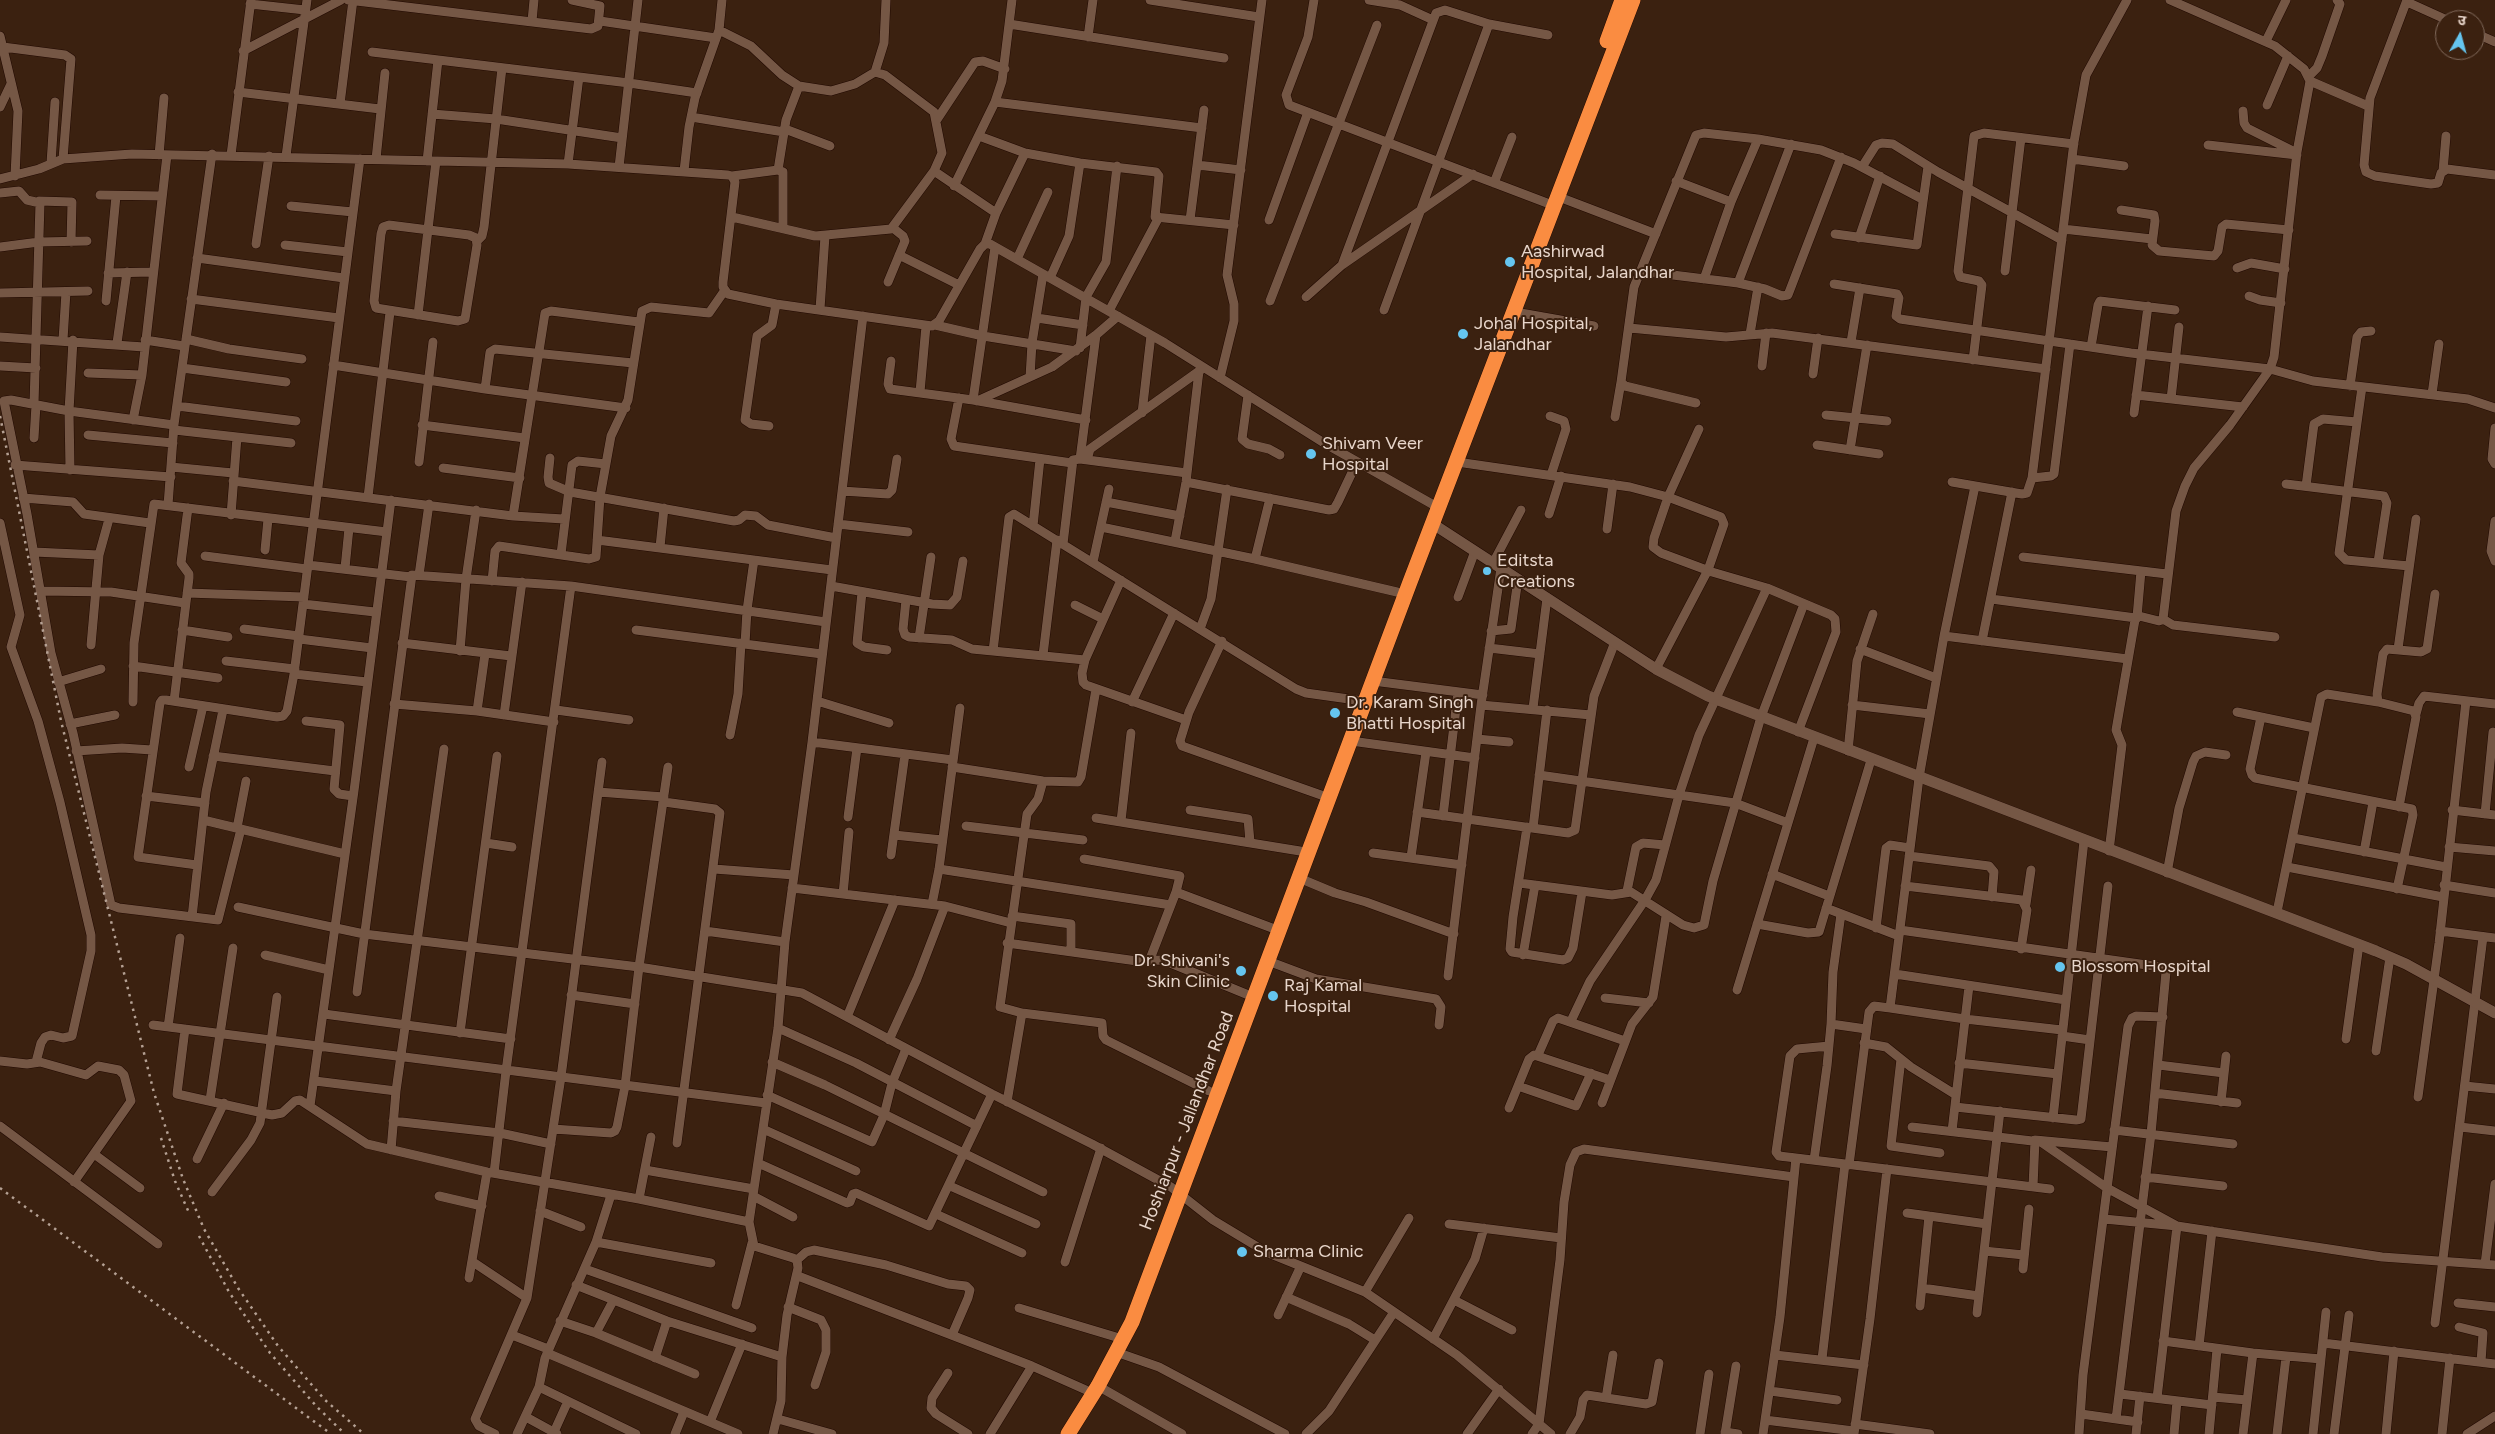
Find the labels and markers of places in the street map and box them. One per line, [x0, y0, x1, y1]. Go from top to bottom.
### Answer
place label: Aashirwad Hospital, Jalandhar [1521, 241, 1674, 284]
marker: Aashirwad Hospital, Jalandhar [1503, 255, 1517, 269]
place label: Johal Hospital, Jalandhar [1474, 313, 1592, 356]
marker: Johal Hospital, Jalandhar [1456, 327, 1470, 341]
place label: Shivam Veer Hospital [1322, 433, 1423, 476]
marker: Shivam Veer Hospital [1304, 447, 1318, 461]
place label: Editsta Creations [1497, 550, 1575, 592]
marker: Editsta Creations [1481, 565, 1493, 577]
place label: Dr. Karam Singh Bhatti Hospital [1346, 692, 1474, 734]
marker: Dr. Karam Singh Bhatti Hospital [1328, 706, 1342, 720]
place label: Dr. Shivani's Skin Clinic [1134, 950, 1230, 992]
place label: Blossom Hospital [2071, 956, 2210, 978]
marker: Blossom Hospital [2053, 960, 2067, 974]
marker: Dr. Shivani's Skin Clinic [1234, 964, 1248, 978]
place label: Raj Kamal Hospital [1284, 975, 1362, 1018]
marker: Raj Kamal Hospital [1266, 989, 1280, 1003]
place label: Sharma Clinic [1253, 1241, 1363, 1263]
marker: Sharma Clinic [1235, 1245, 1249, 1259]

